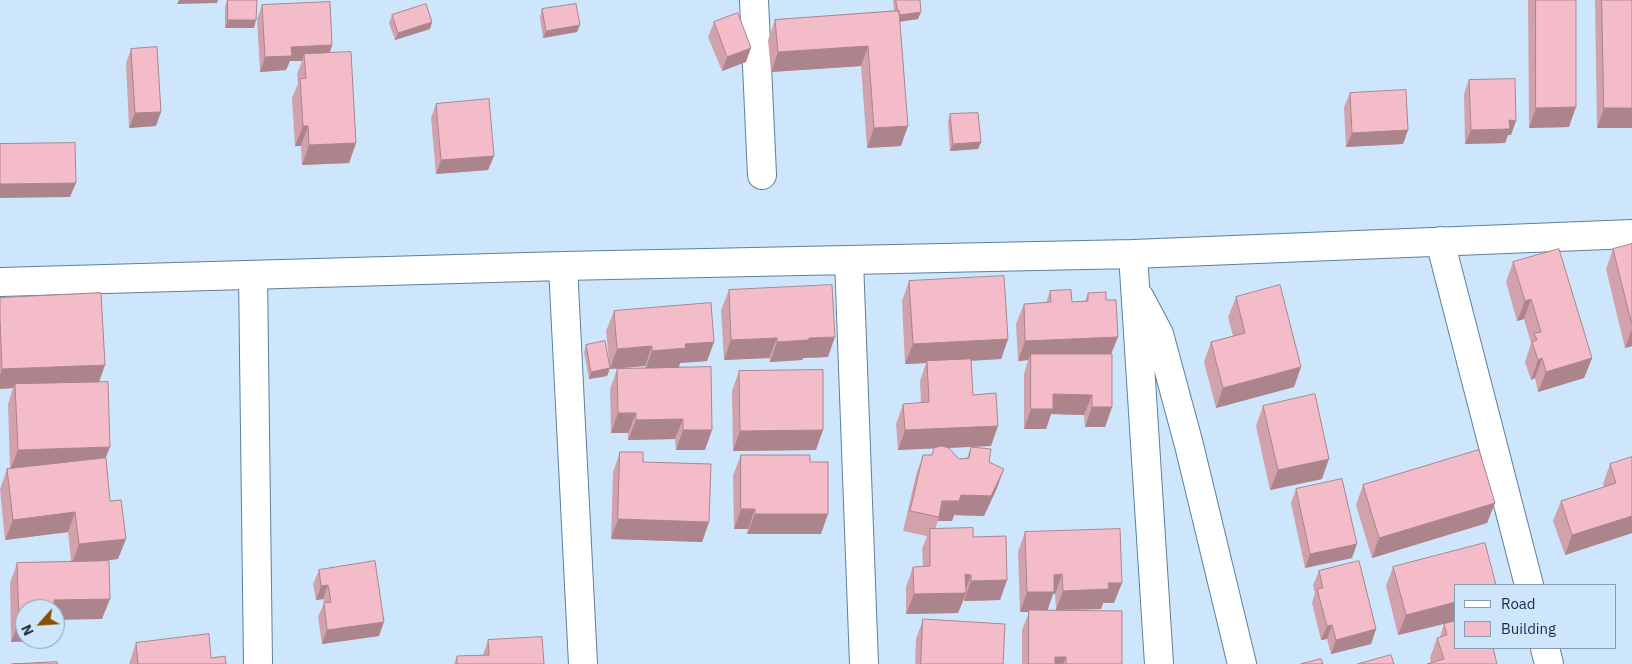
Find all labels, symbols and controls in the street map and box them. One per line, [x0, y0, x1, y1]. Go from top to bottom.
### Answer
legend [1454, 584, 1617, 649]
text: Road [1501, 594, 1536, 613]
north arrow [15, 599, 65, 649]
text: Building [1501, 619, 1556, 638]
text: N [17, 622, 38, 639]

